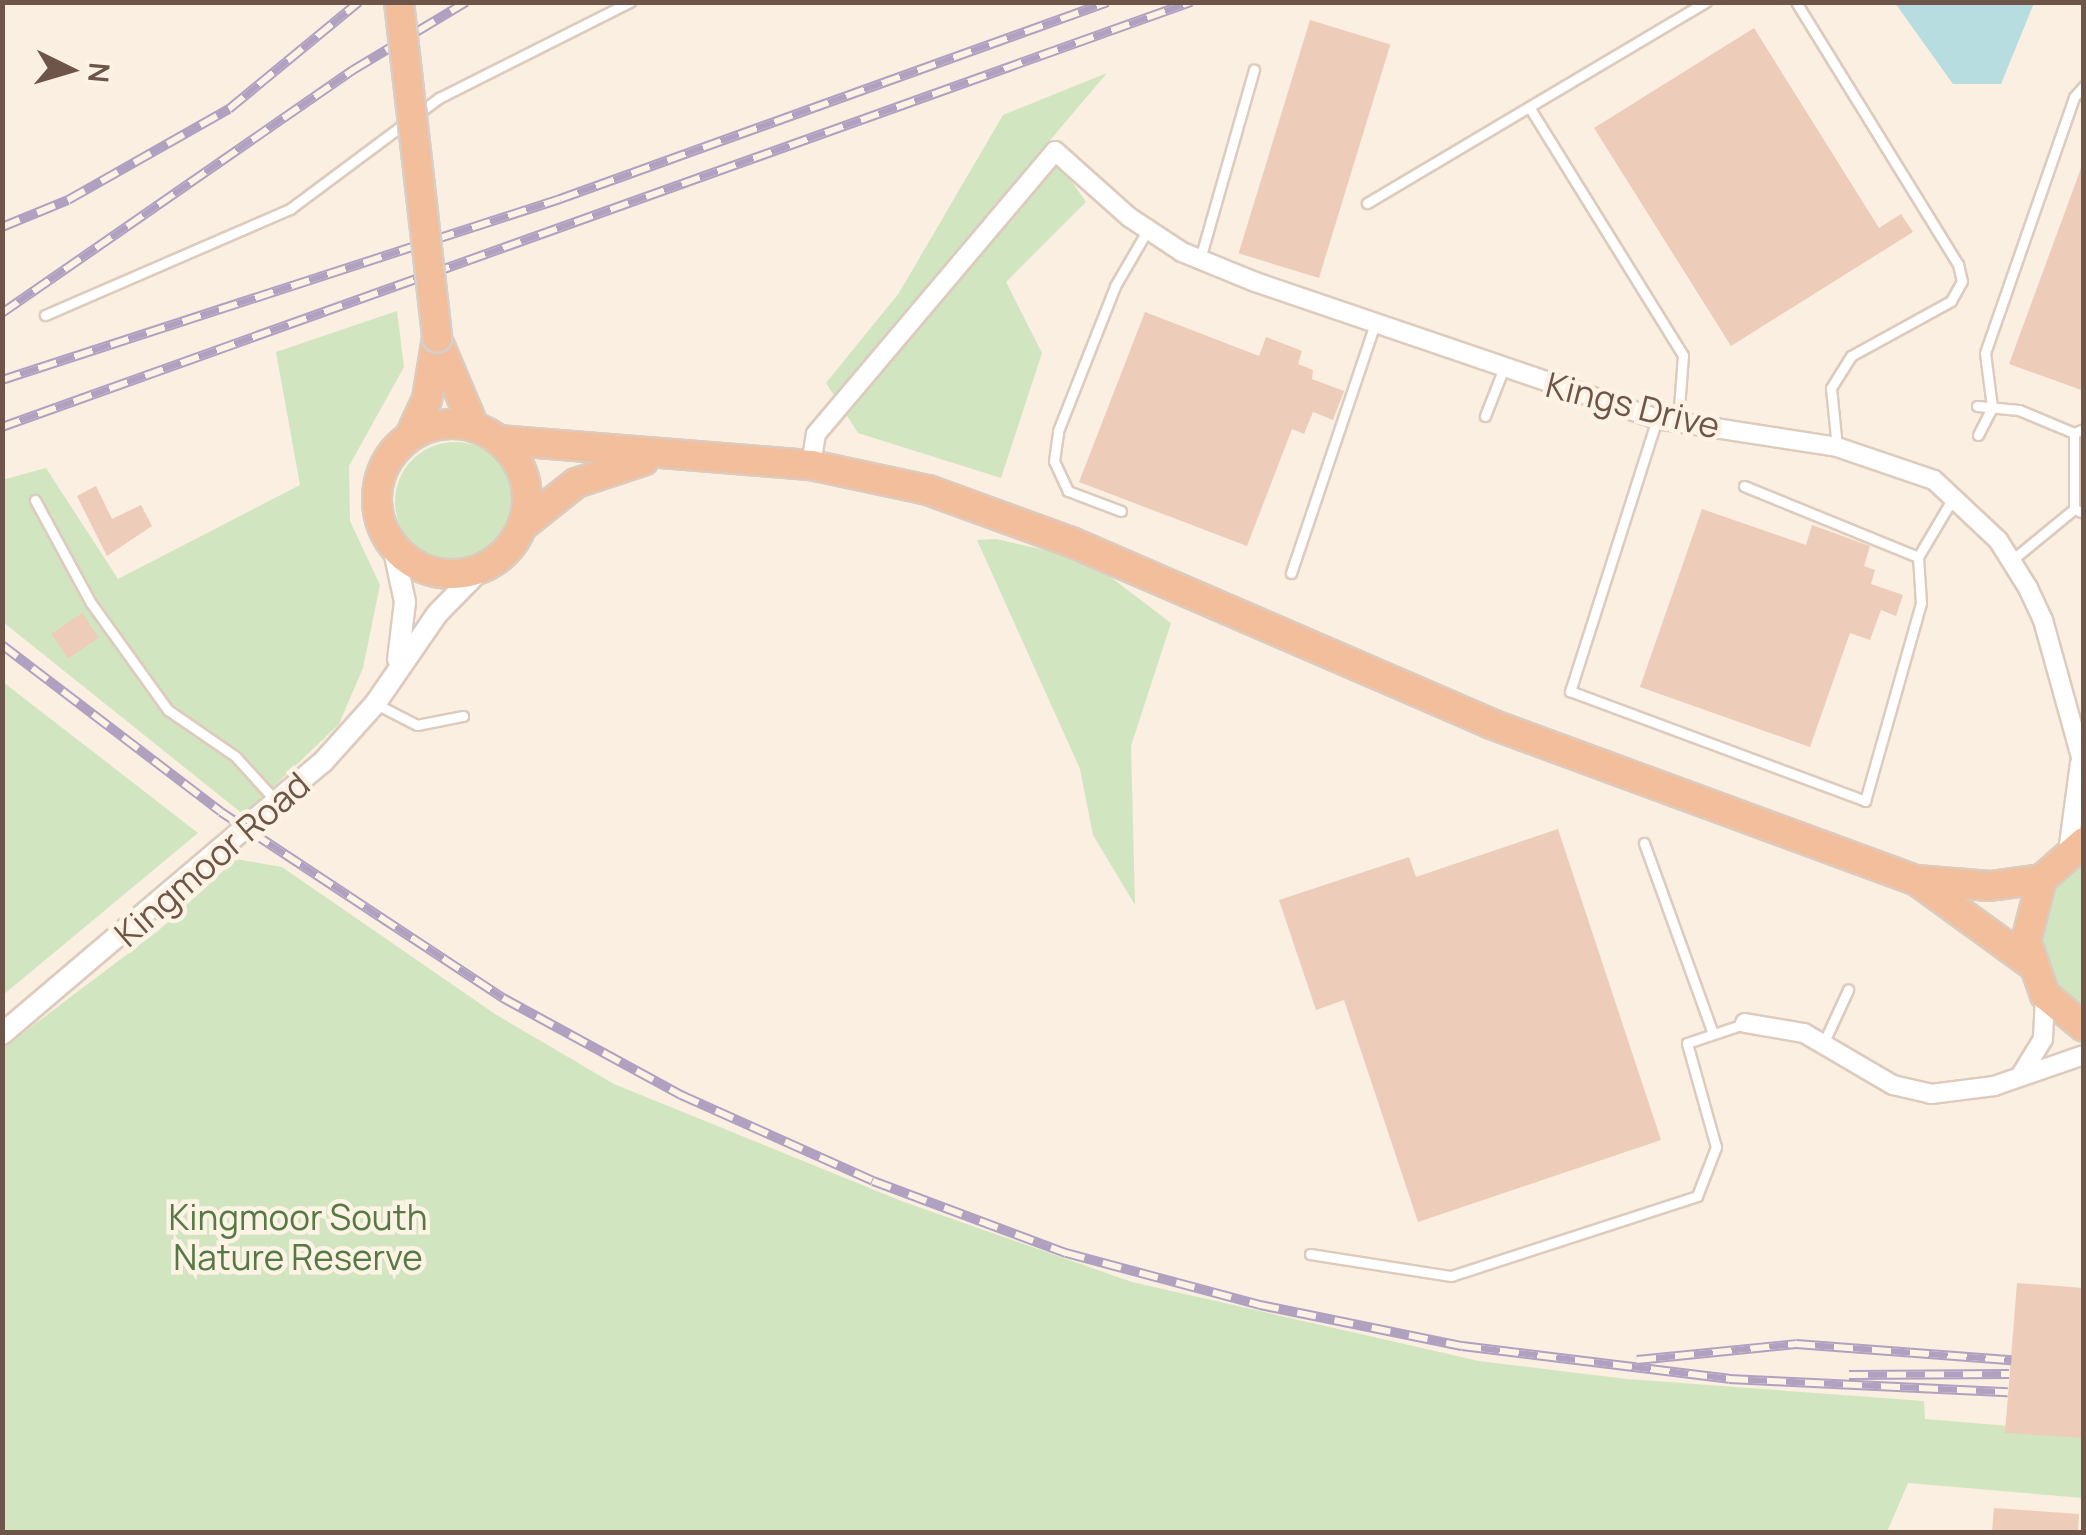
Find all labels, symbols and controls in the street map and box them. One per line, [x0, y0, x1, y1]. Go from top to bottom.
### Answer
north arrow [20, 20, 120, 120]
text: N [80, 61, 120, 84]
street label: Kings Drive [1542, 363, 1724, 447]
street label: Kingmoor Road [106, 763, 318, 955]
park label: Kingmoor South Nature Reserve [169, 1196, 427, 1278]

